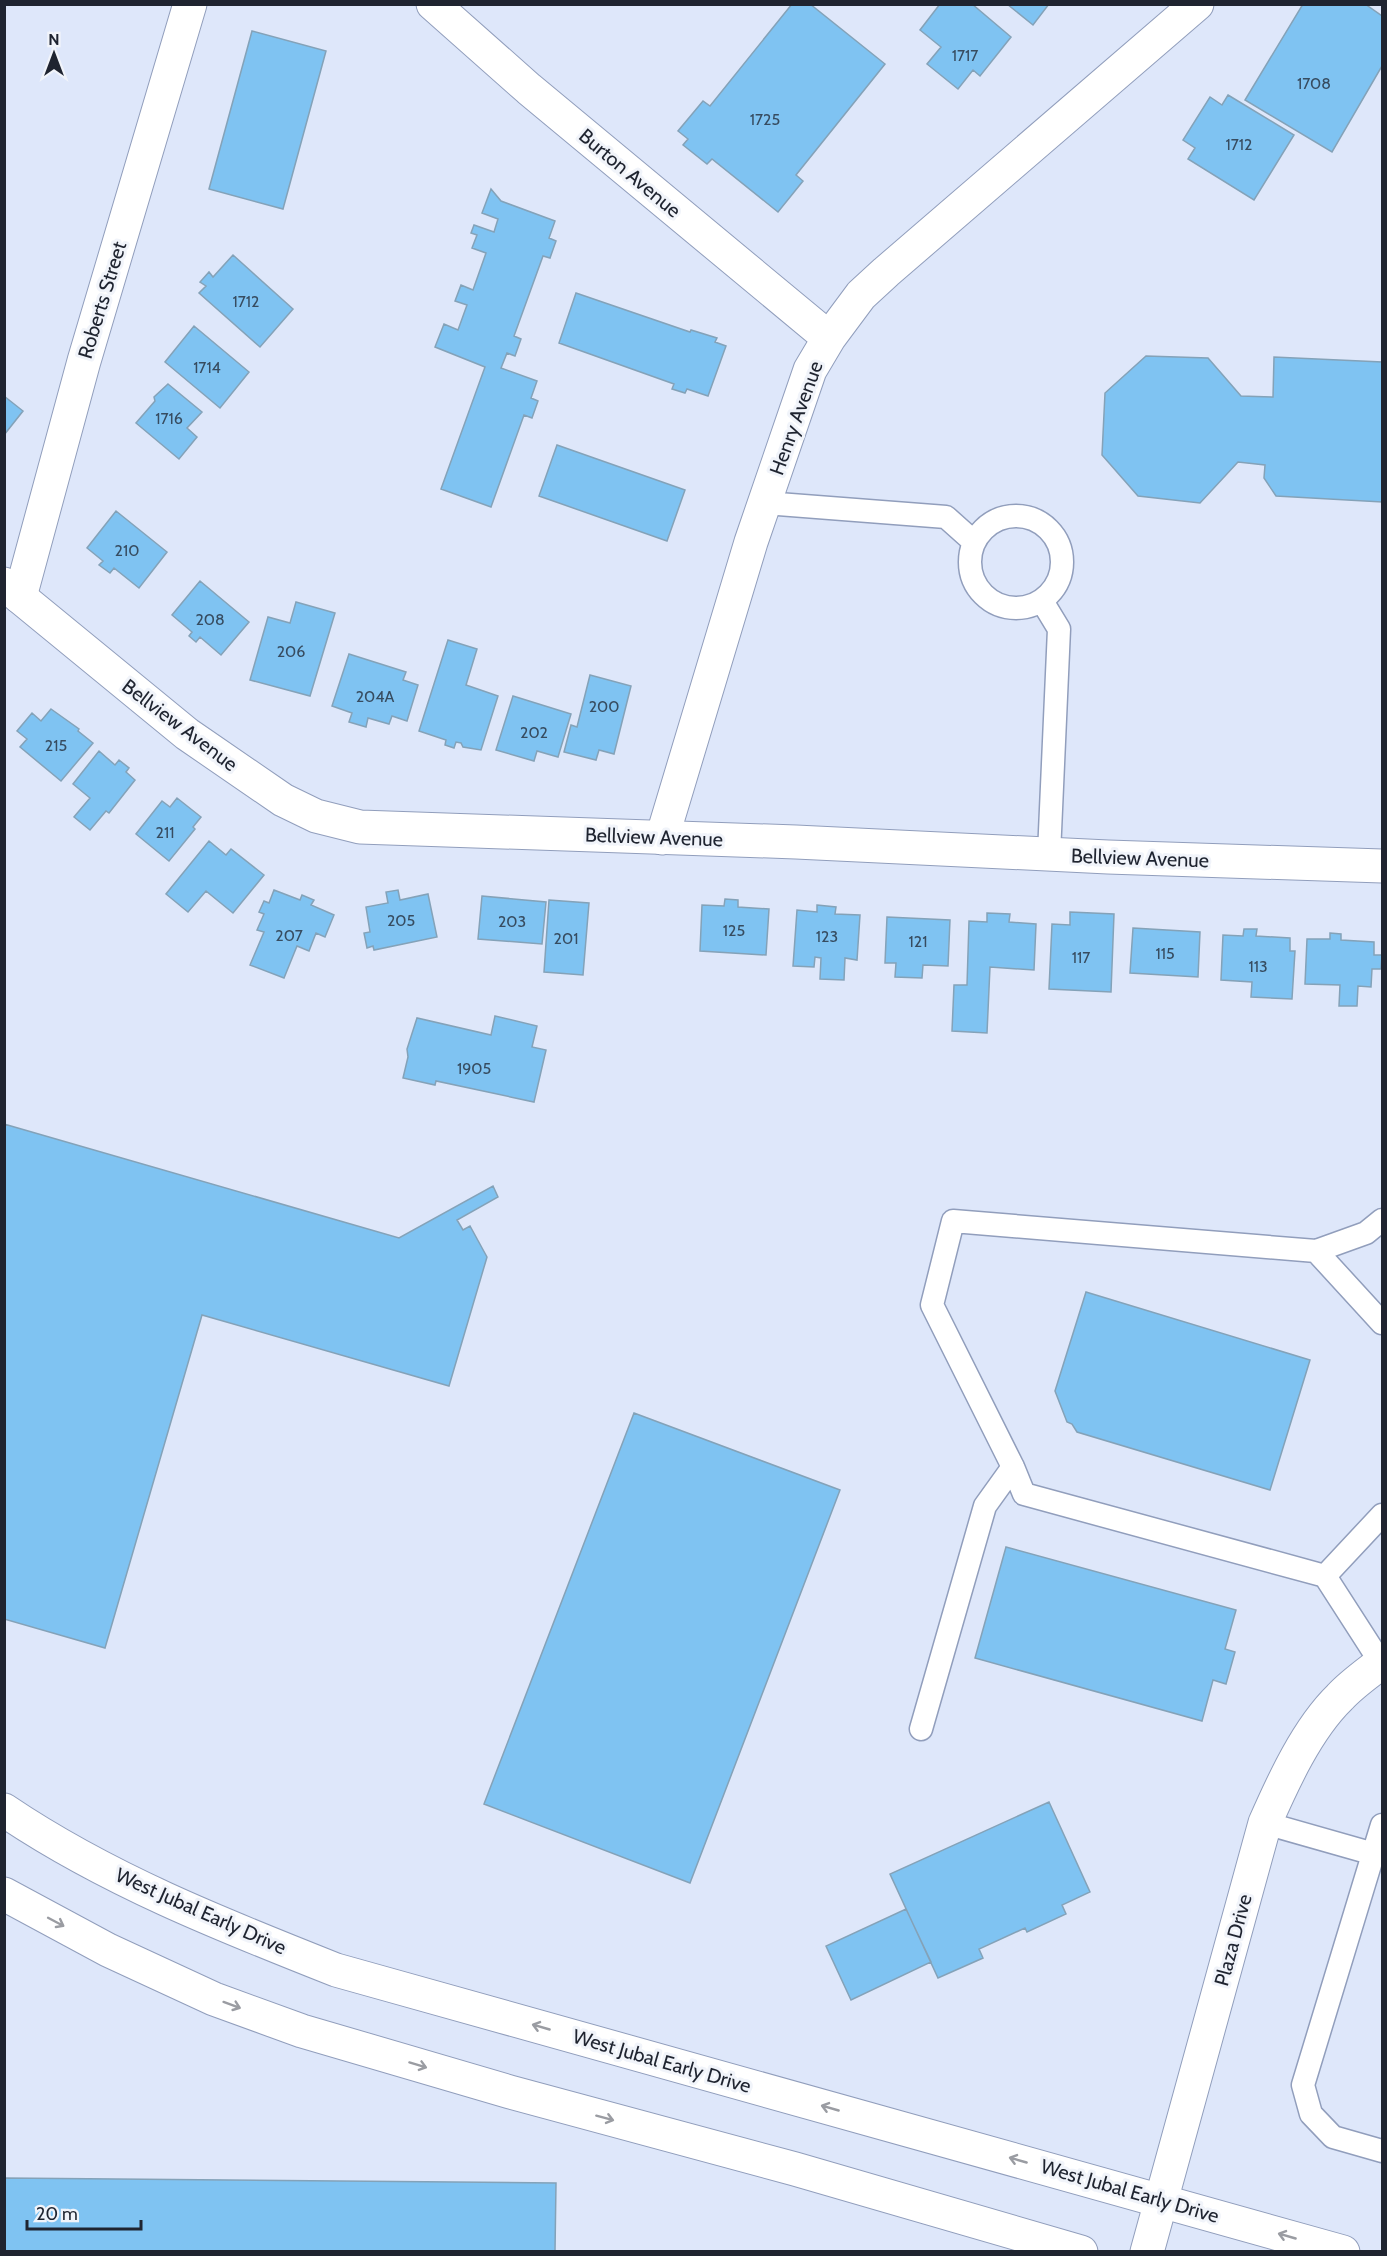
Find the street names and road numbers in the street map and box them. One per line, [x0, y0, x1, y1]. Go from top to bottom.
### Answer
street label: Burton Avenue [574, 124, 686, 222]
street label: Roberts Street [73, 238, 131, 361]
street label: Henry Avenue [764, 358, 828, 478]
street label: Bellview Avenue [118, 674, 242, 776]
street label: Bellview Avenue [585, 823, 723, 851]
street label: Bellview Avenue [1071, 844, 1209, 872]
street label: West Jubal Early Drive [112, 1863, 290, 1959]
street label: Plaza Drive [1209, 1891, 1257, 1989]
street label: West Jubal Early Drive [570, 2024, 754, 2098]
street label: West Jubal Early Drive [1038, 2154, 1222, 2228]

